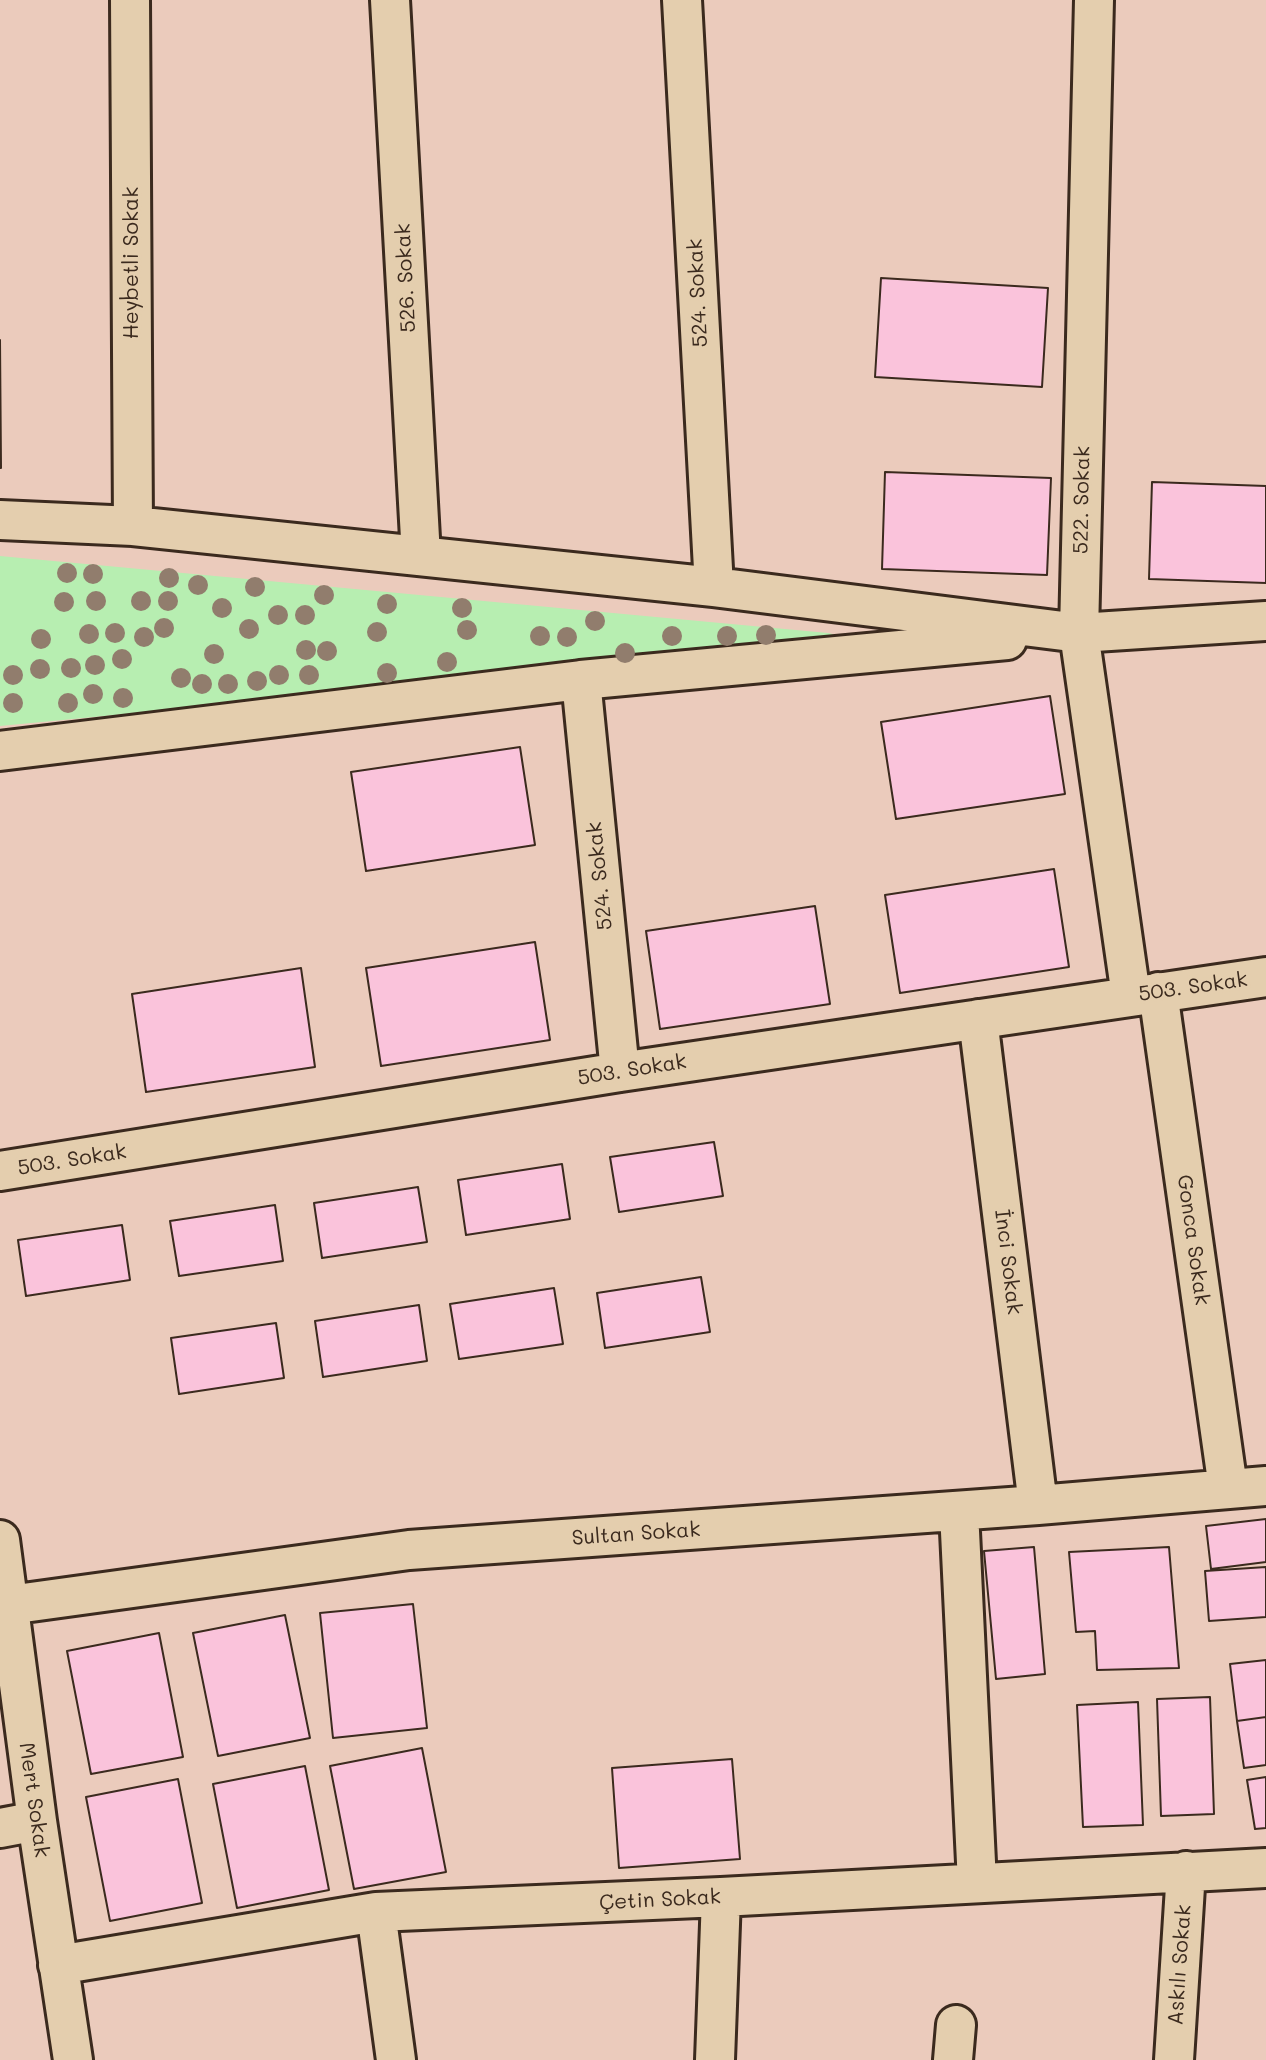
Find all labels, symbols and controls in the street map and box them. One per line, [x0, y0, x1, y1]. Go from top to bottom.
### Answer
street label: Heybetli Sokak [119, 187, 145, 339]
street label: 526. Sokak [391, 223, 421, 333]
street label: 524. Sokak [683, 238, 713, 348]
street label: 522. Sokak [1068, 446, 1096, 554]
street label: 524. Sokak [582, 821, 618, 931]
street label: 503. Sokak [1137, 967, 1249, 1007]
street label: 503. Sokak [576, 1049, 688, 1091]
street label: 503. Sokak [16, 1139, 128, 1181]
street label: Gonca Sokak [1171, 1173, 1215, 1307]
street label: İnci Sokak [989, 1208, 1027, 1316]
street label: Sultan Sokak [571, 1517, 701, 1551]
street label: Mert Sokak [13, 1741, 55, 1859]
street label: Çetin Sokak [599, 1884, 721, 1916]
street label: Askılı Sokak [1163, 1904, 1197, 2026]

